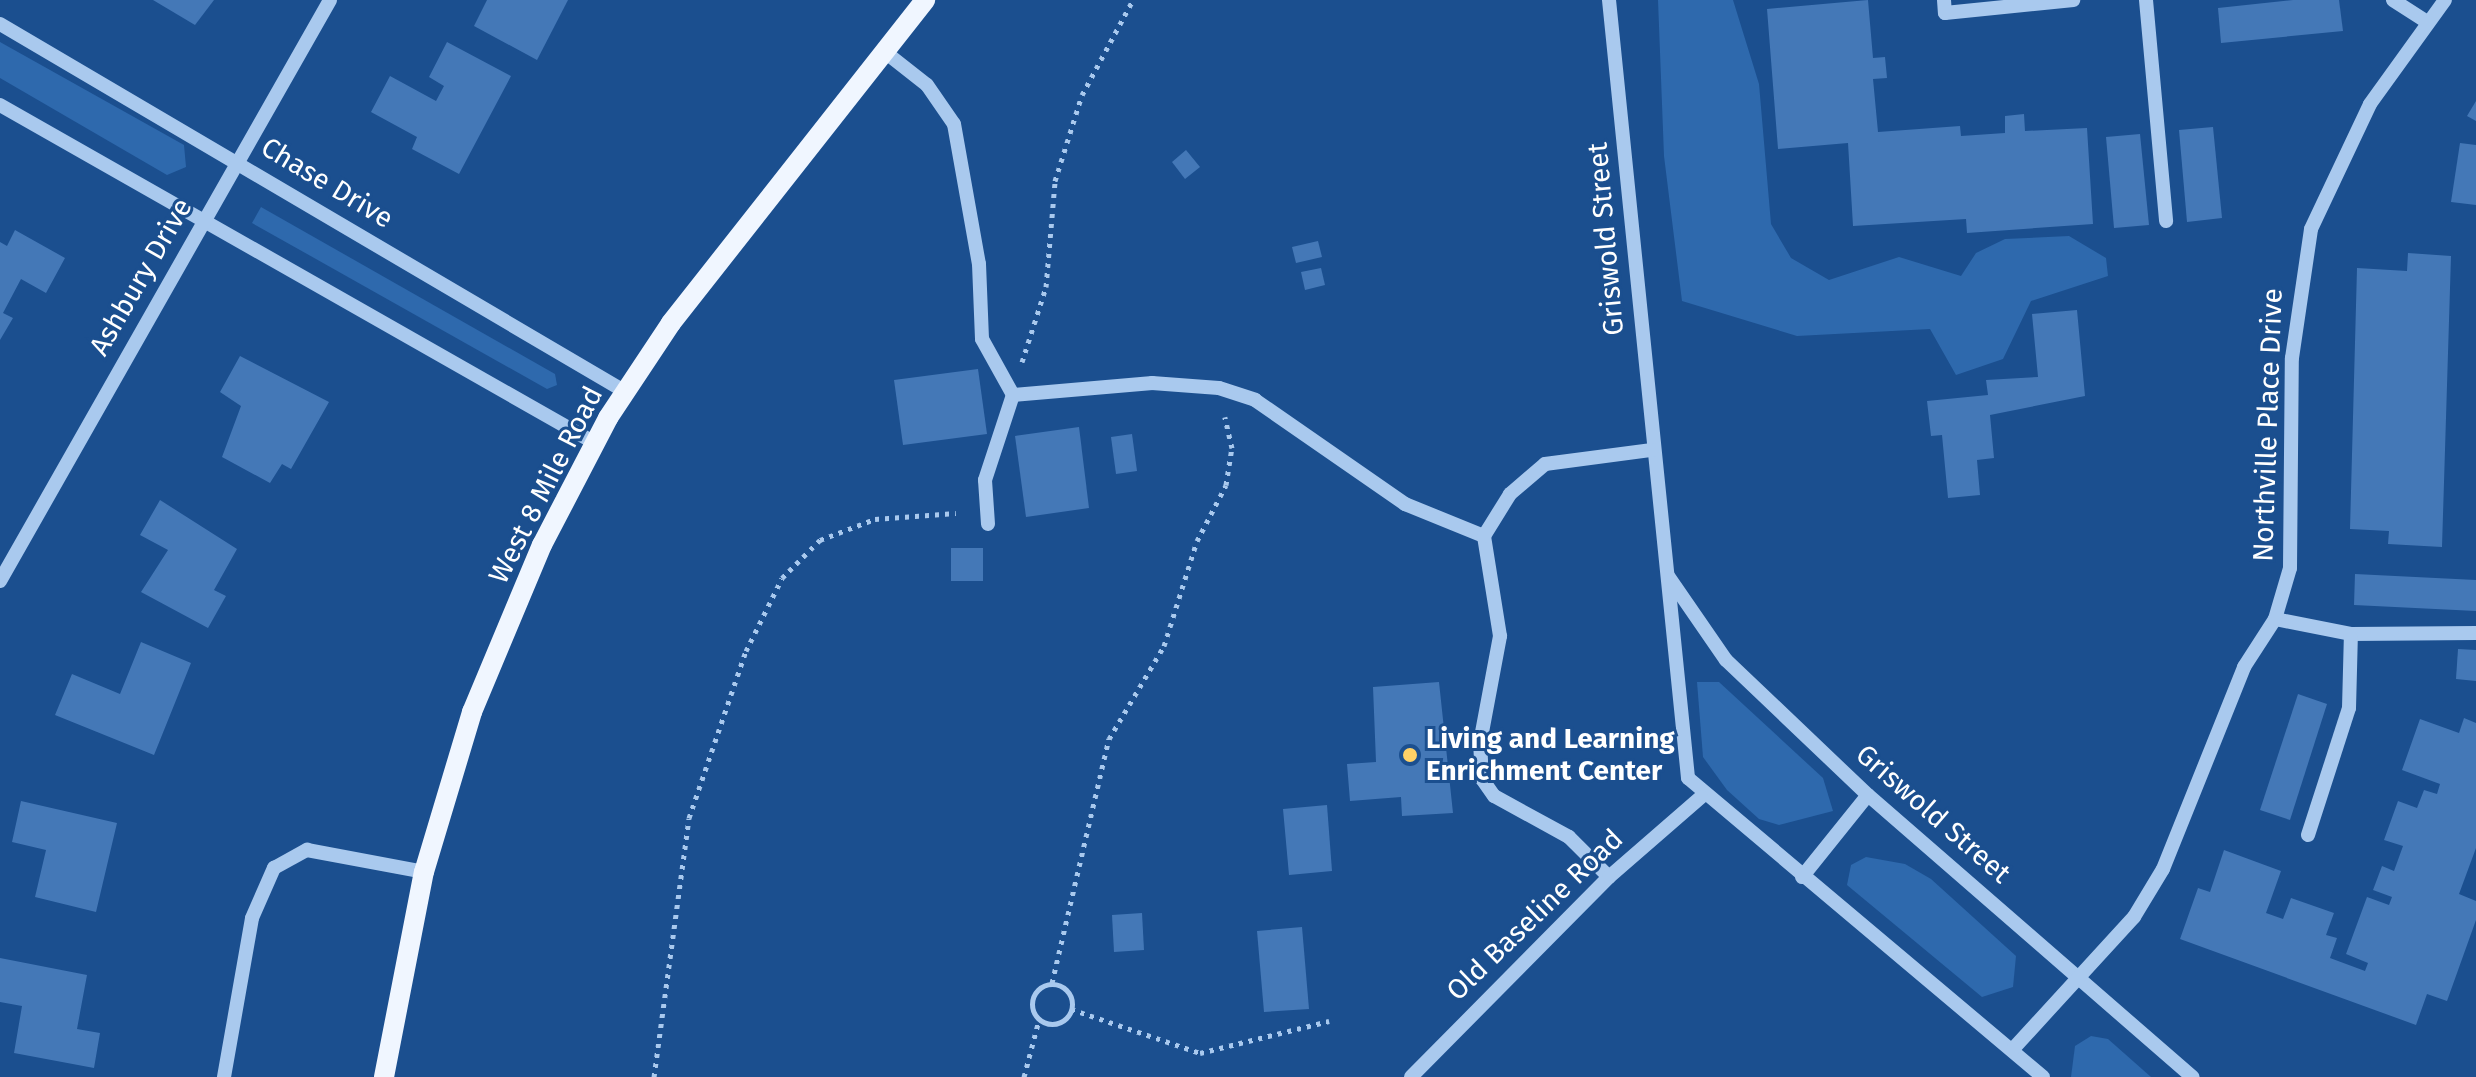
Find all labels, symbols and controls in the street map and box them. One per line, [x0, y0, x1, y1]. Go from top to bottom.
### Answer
street label: Chase Drive [255, 130, 399, 236]
street label: Griswold Street [1581, 141, 1631, 337]
street label: Ashbury Drive [82, 192, 200, 362]
street label: Northville Place Drive [2246, 288, 2290, 562]
street label: West 8 Mile Road [482, 381, 610, 589]
place label: Living and Learning Enrichment Center [1426, 722, 1675, 788]
street label: Griswold Street [1849, 738, 2017, 890]
marker: Living and Learning Enrichment Center [1401, 746, 1419, 764]
street label: Old Baseline Road [1440, 822, 1630, 1008]

